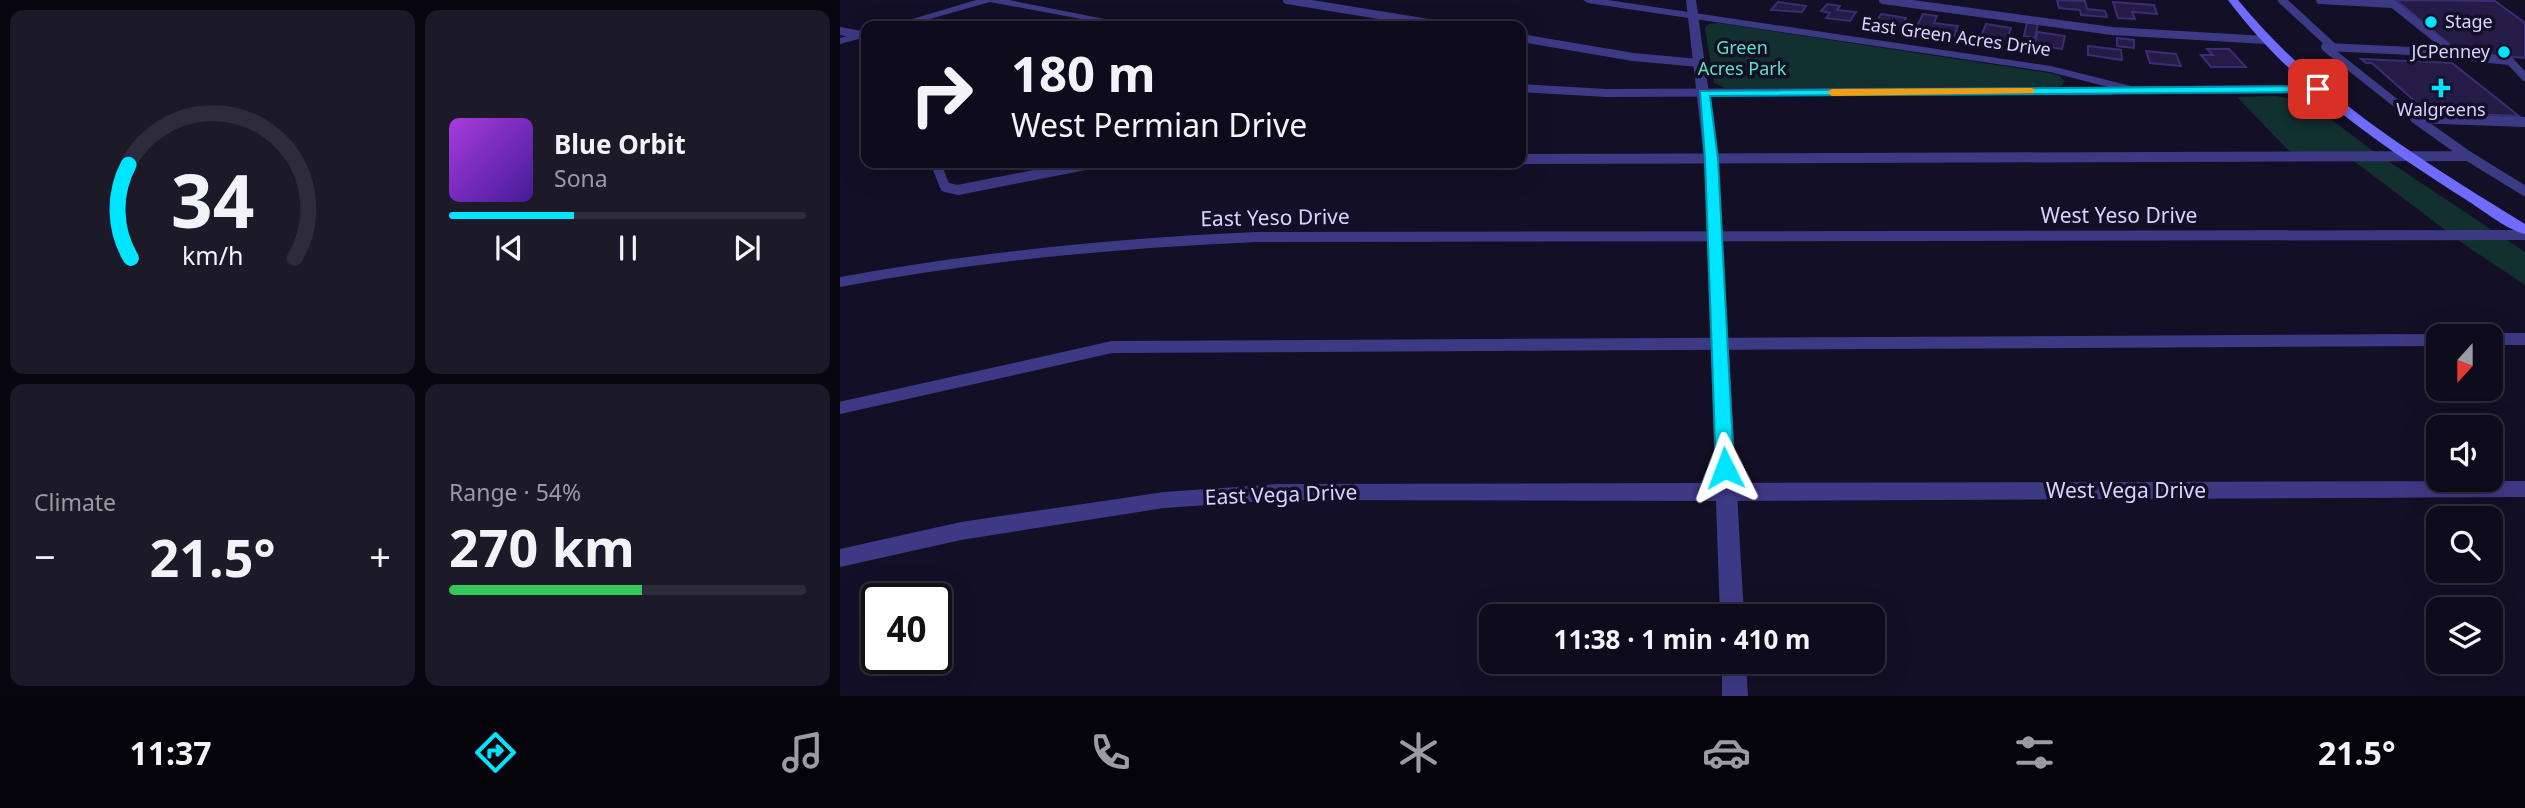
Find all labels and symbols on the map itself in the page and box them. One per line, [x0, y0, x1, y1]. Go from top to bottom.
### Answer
place label: Stage [2445, 9, 2493, 33]
street label: East Green Acres Drive [1860, 11, 2053, 61]
marker: Stage [2423, 14, 2439, 30]
park label: Green Acres Park [1698, 35, 1787, 80]
place label: JCPenney [2409, 39, 2491, 63]
marker: JCPenney [2496, 44, 2512, 60]
pin [2288, 59, 2348, 119]
marker: Walgreens [2433, 80, 2449, 96]
place label: Walgreens [2396, 97, 2486, 121]
street label: West Yeso Drive [2041, 201, 2197, 229]
street label: East Yeso Drive [1200, 202, 1350, 232]
north arrow [2426, 324, 2502, 401]
position arrow [1688, 431, 1762, 505]
street label: West Vega Drive [2046, 476, 2206, 504]
street label: East Vega Drive [1204, 477, 1358, 511]
speed limit sign: 40 [861, 583, 952, 674]

